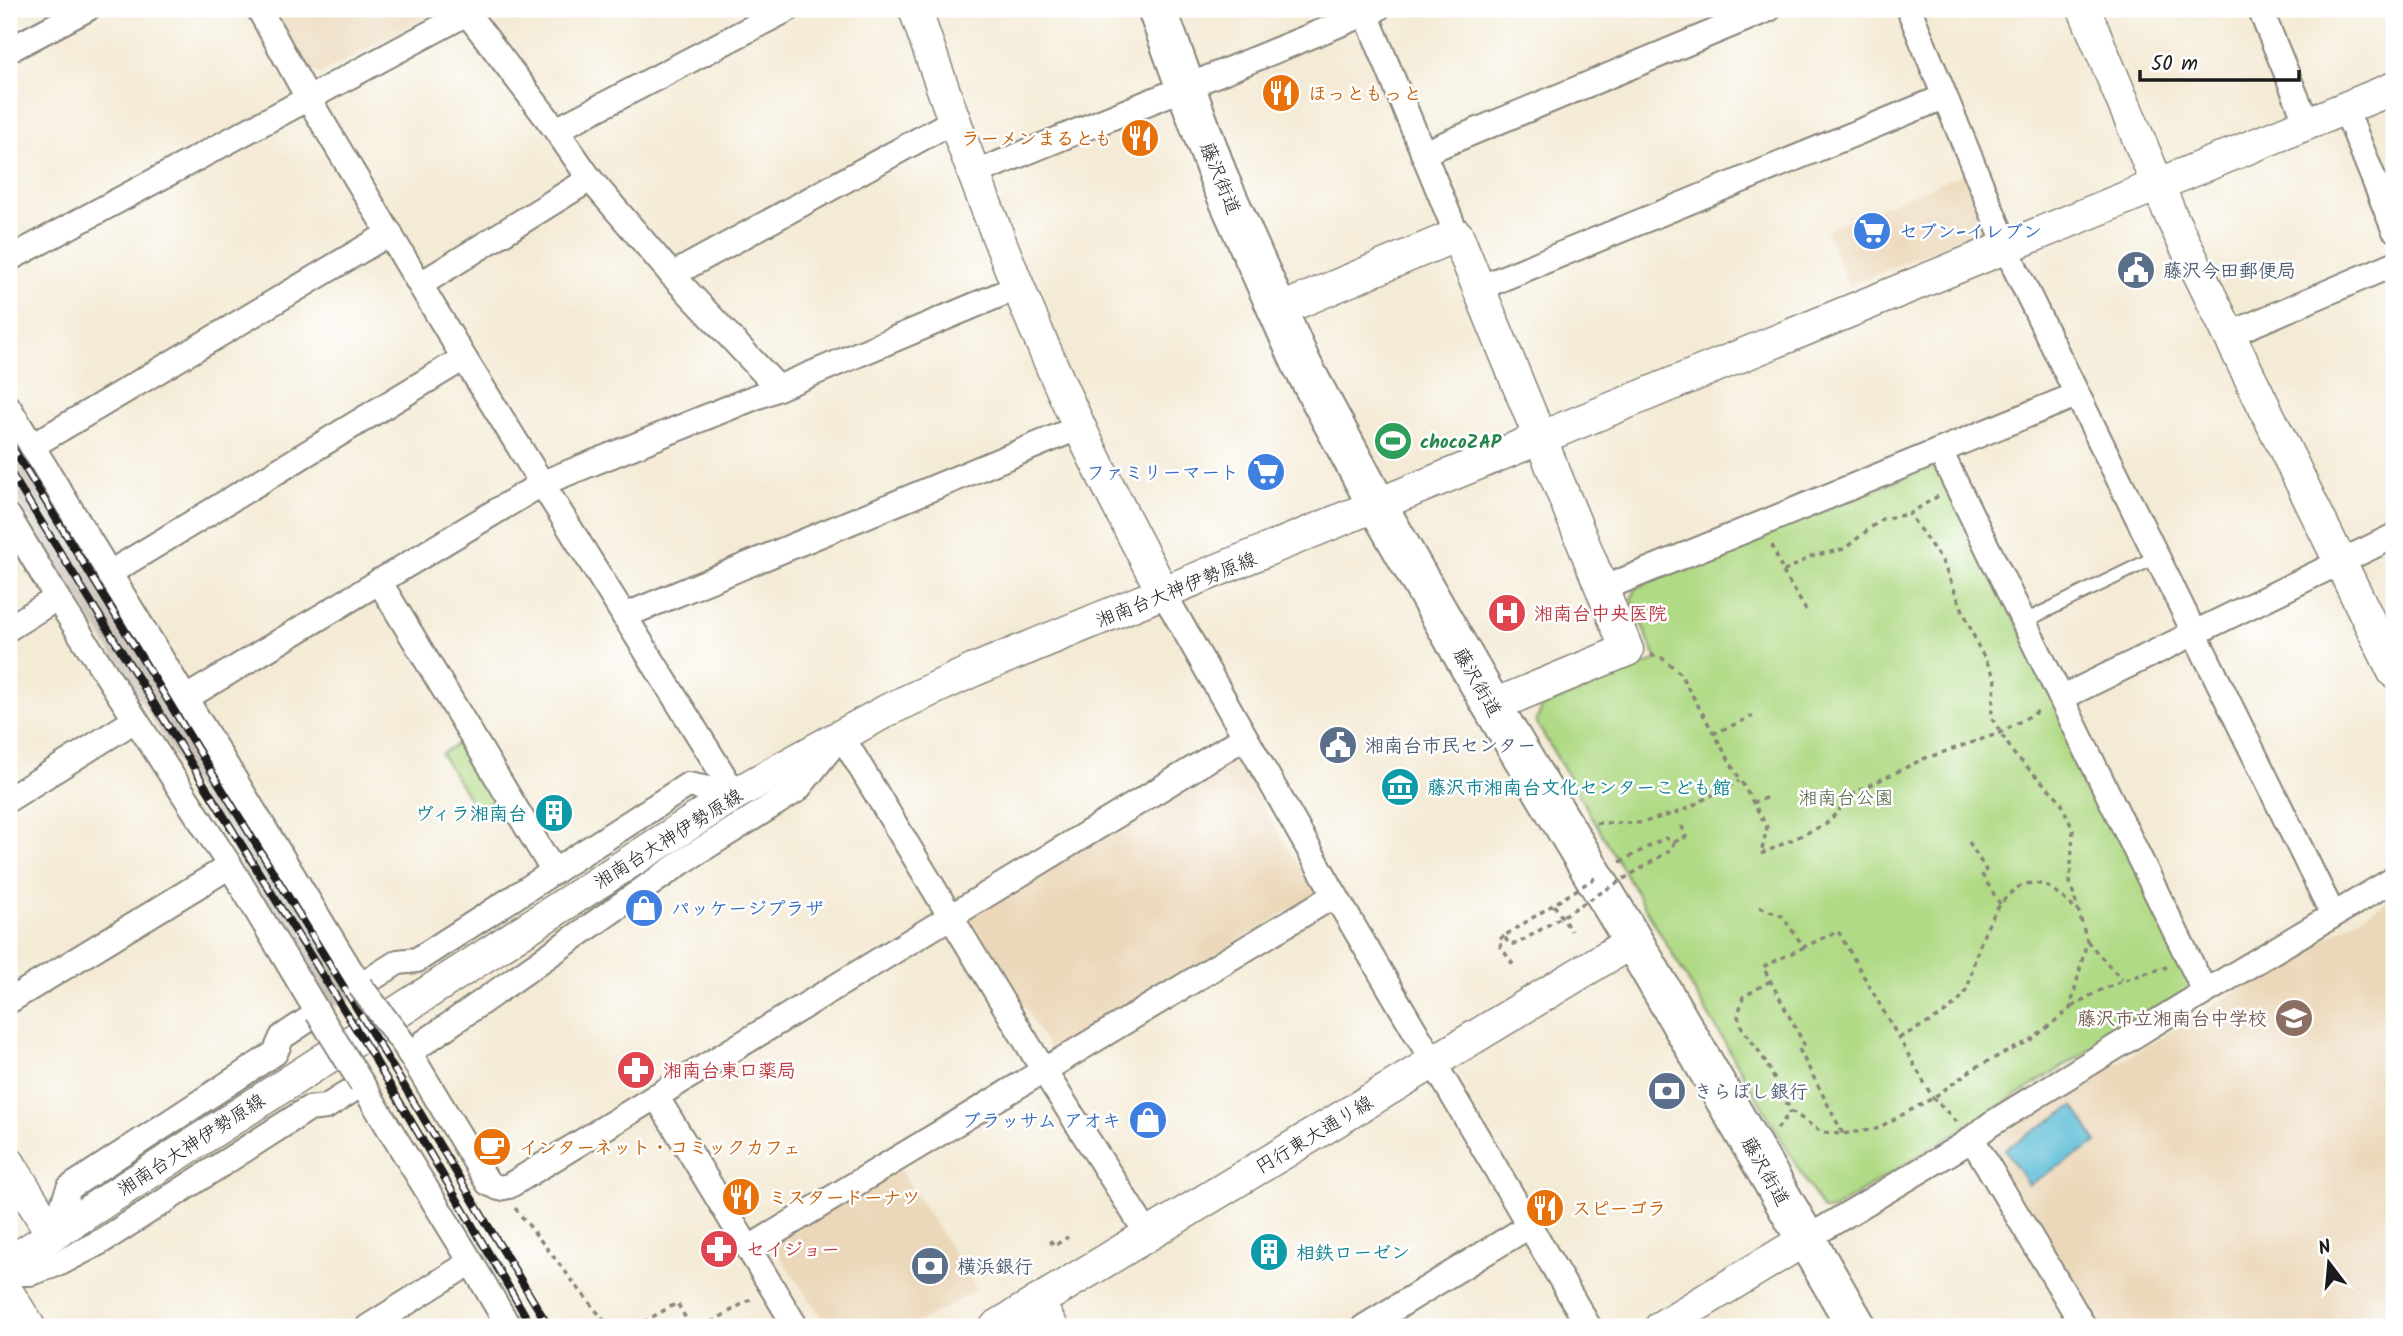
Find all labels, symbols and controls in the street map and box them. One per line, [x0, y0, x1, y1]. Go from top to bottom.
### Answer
scale bar [2140, 38, 2300, 82]
text: 50 m [2151, 48, 2198, 81]
restaurant icon: ほっともっと [1260, 72, 1302, 114]
place label: ほっともっと [1308, 80, 1422, 110]
restaurant icon: ラーメンまるとも [1119, 117, 1161, 159]
place label: ラーメンまるとも [961, 125, 1113, 155]
street label: 藤沢街道 [1191, 138, 1247, 220]
supermarket icon: セブン-イレブン [1851, 210, 1893, 252]
place label: セブン-イレブン [1899, 218, 2042, 248]
public building icon: 藤沢今田郵便局 [2115, 249, 2157, 291]
place label: 藤沢今田郵便局 [2163, 257, 2296, 287]
sports icon: chocoZAP [1372, 420, 1414, 462]
place label: chocoZAP [1420, 428, 1502, 458]
supermarket icon: ファミリーマート [1245, 451, 1287, 493]
place label: ファミリーマート [1086, 459, 1239, 489]
street label: 湘南台大神伊勢原線 [1092, 545, 1262, 637]
hospital icon: 湘南台中央医院 [1486, 592, 1528, 634]
place label: 湘南台中央医院 [1534, 600, 1667, 630]
street label: 藤沢街道 [1444, 643, 1508, 723]
public building icon: 湘南台市民センター [1317, 724, 1359, 766]
place label: 湘南台市民センター [1365, 732, 1536, 762]
museum icon: 藤沢市湘南台文化センターこども館 [1379, 766, 1421, 808]
place label: 藤沢市湘南台文化センターこども館 [1427, 774, 1731, 804]
street label: 湘南台大神伊勢原線 [589, 782, 750, 898]
park label: 湘南台公園 [1798, 784, 1894, 814]
building icon: ヴィラ湘南台 [533, 792, 575, 834]
place label: ヴィラ湘南台 [415, 800, 527, 830]
shop icon: パッケージプラザ [623, 887, 665, 929]
place label: パッケージプラザ [671, 895, 823, 925]
school or university icon: 藤沢市立湘南台中学校 [2273, 997, 2315, 1039]
place label: 藤沢市立湘南台中学校 [2077, 1005, 2267, 1035]
pharmacy icon: 湘南台東口薬局 [615, 1049, 657, 1091]
place label: 湘南台東口薬局 [663, 1057, 796, 1087]
bank icon: きらぼし銀行 [1646, 1070, 1688, 1112]
place label: きらぼし銀行 [1694, 1078, 1808, 1108]
street label: 湘南台大神伊勢原線 [112, 1087, 272, 1205]
street label: 円行東大通り線 [1250, 1089, 1380, 1183]
shop icon: ブラッサム アオキ [1127, 1099, 1169, 1141]
place label: ブラッサム アオキ [962, 1107, 1121, 1137]
cafe icon: インターネット・コミックカフェ [471, 1126, 513, 1168]
street label: 藤沢街道 [1732, 1132, 1796, 1212]
place label: インターネット・コミックカフェ [519, 1134, 801, 1164]
restaurant icon: ミスタードーナツ [720, 1176, 762, 1218]
place label: ミスタードーナツ [768, 1184, 920, 1214]
restaurant icon: スピーゴラ [1524, 1187, 1566, 1229]
place label: スピーゴラ [1572, 1195, 1666, 1225]
pharmacy icon: セイジョー [698, 1228, 740, 1270]
north arrow [2294, 1228, 2364, 1298]
building icon: 相鉄ローゼン [1248, 1231, 1290, 1273]
text: N [2315, 1233, 2335, 1265]
place label: セイジョー [746, 1236, 840, 1266]
place label: 相鉄ローゼン [1296, 1239, 1410, 1269]
bank icon: 横浜銀行 [909, 1245, 951, 1287]
place label: 横浜銀行 [957, 1253, 1033, 1283]

